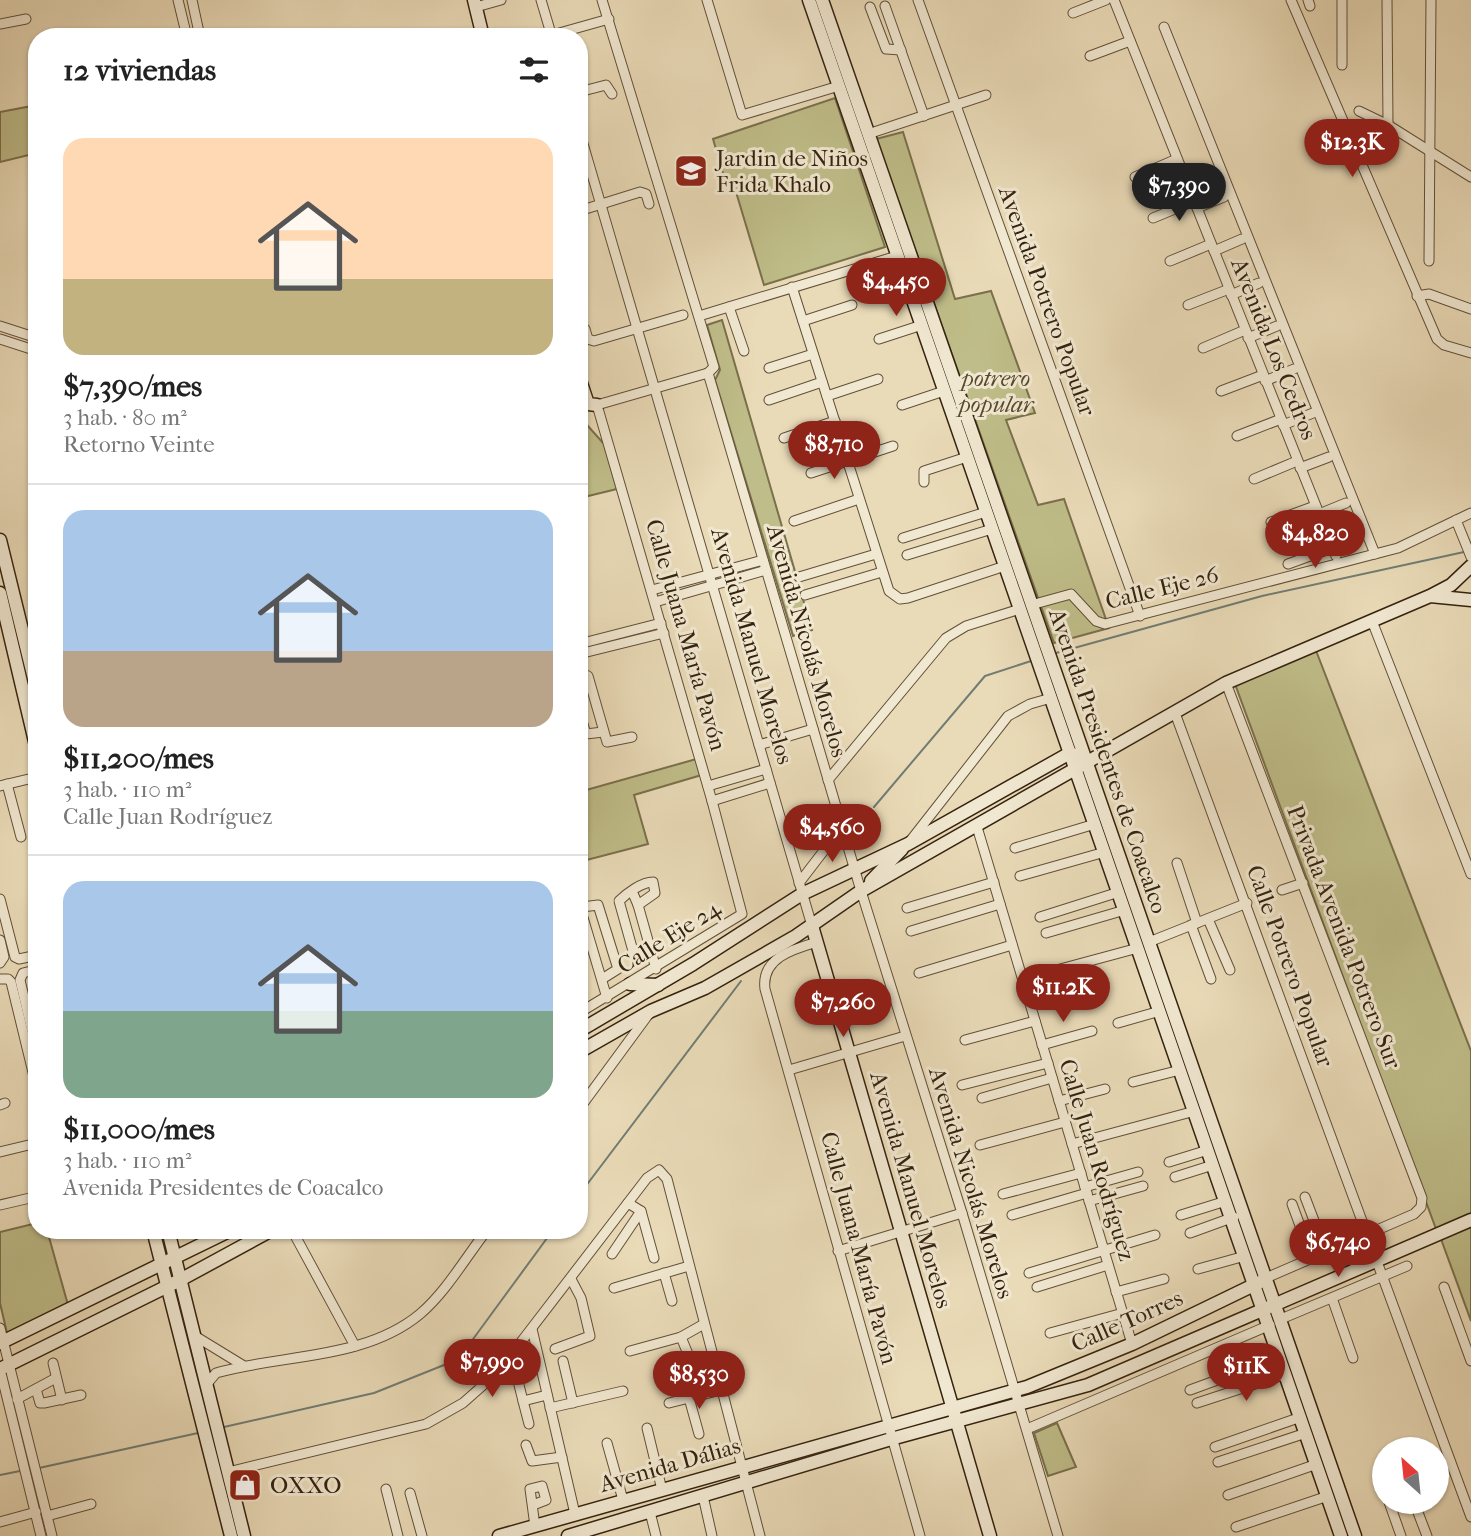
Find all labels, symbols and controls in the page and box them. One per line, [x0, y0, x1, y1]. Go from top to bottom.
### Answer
icon: filters [515, 51, 553, 89]
text: 12 viviendas [63, 53, 216, 88]
pin: $12.3K [1295, 120, 1409, 179]
text: $12.3K [1320, 128, 1384, 155]
place label: Jardin de Niños Frida Khalo [714, 145, 868, 198]
school or university icon: Jardin de Niños Frida Khalo [672, 152, 710, 190]
pin: $7,390 [1122, 164, 1236, 223]
text: $7,390 [1148, 172, 1210, 199]
street label: Avenida Potrero Popular [993, 182, 1101, 420]
icon: home [245, 183, 371, 309]
street label: Avenida Los Cedros [1225, 253, 1323, 444]
pin: $4,450 [839, 258, 953, 318]
text: $4,450 [862, 267, 930, 294]
park label: potrero popular [955, 365, 1035, 418]
text: $7,390/mes [63, 369, 202, 404]
text: 3 hab. · 80 m² [63, 404, 187, 431]
pin: $8,710 [777, 421, 891, 481]
text: $8,710 [804, 430, 864, 457]
text: Retorno Veinte [63, 431, 215, 458]
pin: $4,820 [1258, 510, 1372, 570]
street label: Calle Juana María Pavón [640, 516, 732, 754]
text: $4,820 [1281, 519, 1349, 546]
street label: Avenida Nicolás Morelos [761, 521, 853, 760]
street label: Avenida Manuel Morelos [705, 524, 799, 767]
icon: home [245, 555, 371, 681]
street label: Calle Eje 26 [1103, 561, 1222, 615]
street label: Avenida Presidentes de Coacalco [1043, 604, 1173, 917]
text: $11,200/mes [63, 741, 214, 776]
text: 3 hab. · 110 m² [63, 776, 191, 803]
street label: Privada Avenida Potrero Sur [1281, 801, 1407, 1073]
text: Calle Juan Rodríguez [63, 803, 272, 830]
pin: $4,560 [775, 804, 889, 864]
text: $4,560 [799, 813, 865, 840]
street label: Calle Potrero Popular [1241, 862, 1339, 1071]
street label: Calle Eje 24 [612, 894, 727, 979]
icon: home [245, 926, 371, 1052]
pin: $11.2K [1006, 964, 1120, 1024]
text: $11.2K [1032, 973, 1094, 1000]
pin: $7,260 [786, 979, 900, 1039]
text: $7,260 [810, 988, 876, 1015]
street label: Calle Juan Rodríguez [1053, 1056, 1141, 1264]
street label: Avenida Nicolás Morelos [923, 1063, 1019, 1302]
street label: Avenida Manuel Morelos [864, 1068, 958, 1311]
text: $11,000/mes [63, 1112, 215, 1147]
street label: Calle Juana María Pavón [815, 1129, 903, 1368]
text: 3 hab. · 110 m² [63, 1147, 191, 1174]
text: Avenida Presidentes de Coacalco [63, 1174, 383, 1201]
pin: $6,740 [1281, 1220, 1395, 1279]
text: $6,740 [1305, 1228, 1371, 1255]
street label: Calle Torres [1067, 1284, 1187, 1358]
pin: $7,990 [435, 1340, 549, 1399]
pin: $11K [1205, 1344, 1287, 1403]
text: $7,990 [460, 1348, 524, 1375]
pin: $8,530 [642, 1352, 756, 1411]
text: $11K [1223, 1352, 1269, 1379]
text: $8,530 [669, 1360, 729, 1387]
street label: Avenida Dálias [595, 1432, 744, 1498]
north arrow [1372, 1437, 1449, 1514]
map controls [1372, 1437, 1449, 1514]
shop icon: OXXO [226, 1466, 264, 1504]
place label: OXXO [270, 1472, 342, 1499]

